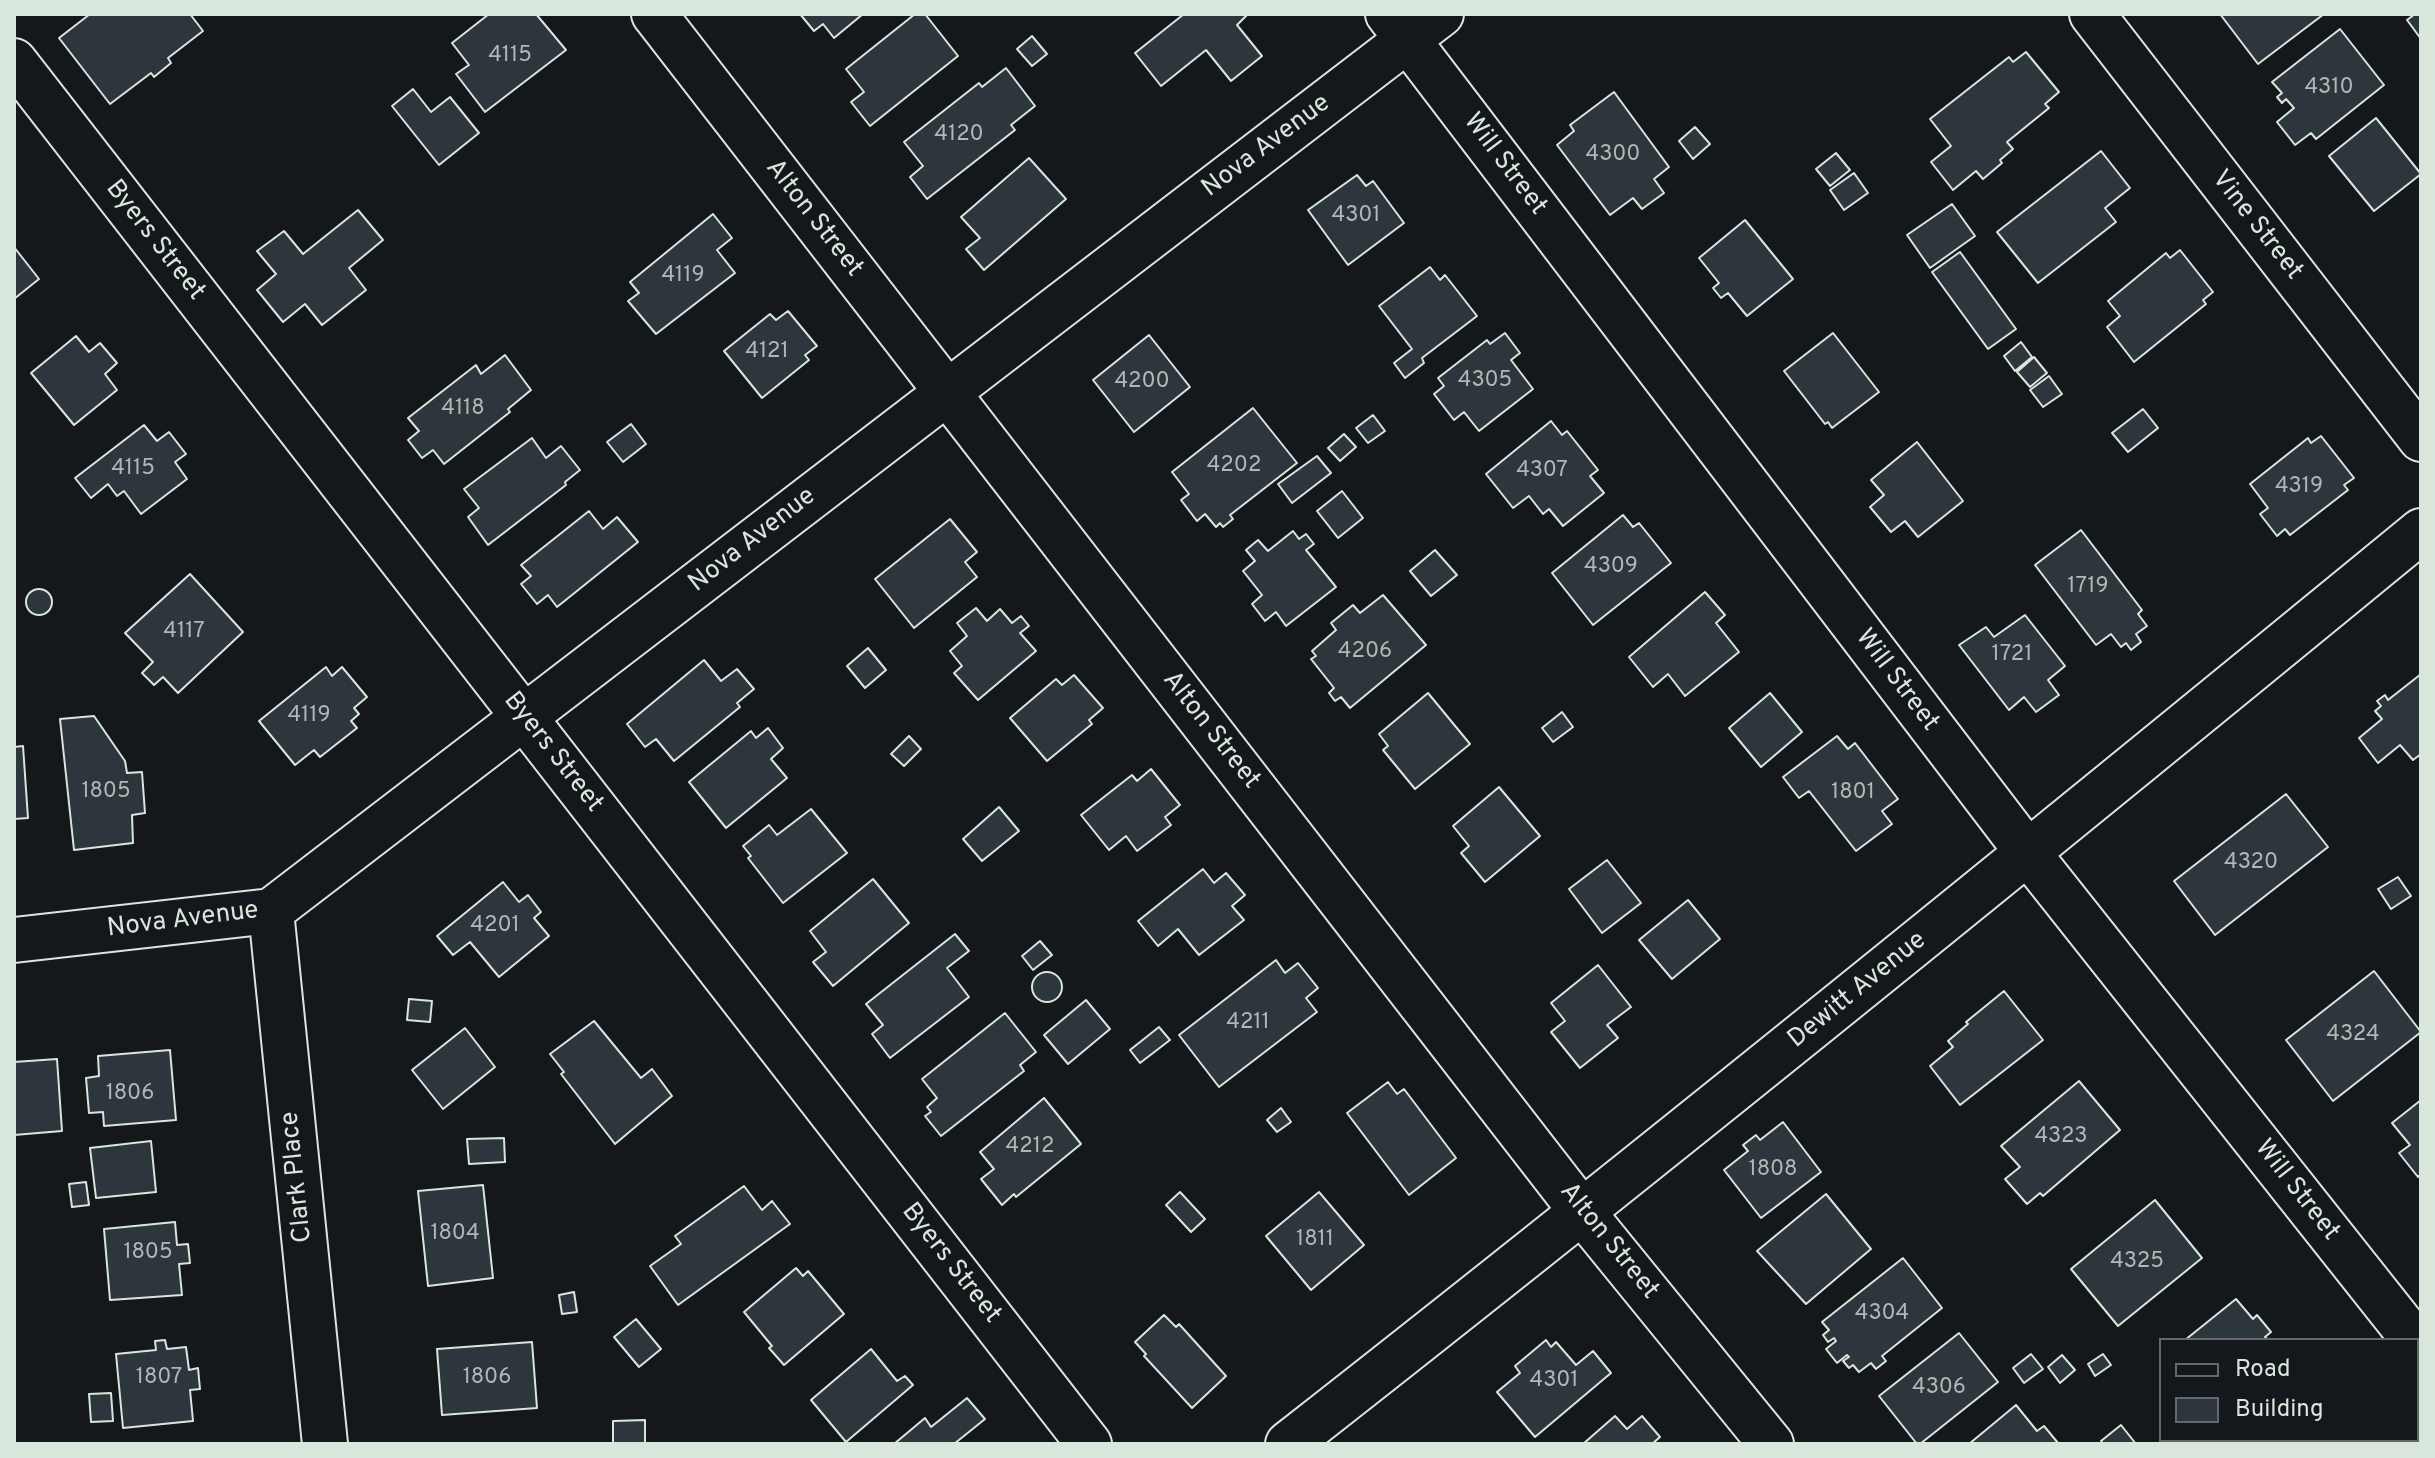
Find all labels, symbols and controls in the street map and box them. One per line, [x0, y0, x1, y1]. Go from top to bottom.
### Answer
house number: 4115 [488, 44, 532, 70]
house number: 4310 [2304, 76, 2354, 102]
street label: Nova Avenue [1197, 89, 1337, 205]
street label: Will Street [1456, 108, 1552, 222]
house number: 4120 [934, 123, 984, 149]
house number: 4300 [1586, 143, 1640, 169]
street label: Alton Street [757, 154, 869, 284]
street label: Vine Street [2204, 165, 2308, 287]
street label: Byers Street [97, 175, 211, 307]
house number: 4301 [1331, 204, 1381, 230]
house number: 4119 [661, 264, 705, 290]
house number: 4121 [745, 340, 789, 366]
house number: 4305 [1458, 369, 1512, 395]
house number: 4200 [1114, 370, 1170, 396]
house number: 4118 [441, 397, 485, 423]
house number: 4202 [1207, 454, 1261, 480]
house number: 4115 [111, 457, 155, 483]
house number: 4307 [1516, 459, 1568, 485]
house number: 4319 [2275, 475, 2323, 501]
street label: Nova Avenue [683, 482, 823, 600]
house number: 4309 [1584, 555, 1638, 581]
house number: 1719 [2067, 575, 2109, 601]
house number: 4117 [163, 620, 205, 646]
street label: Will Street [1848, 624, 1944, 738]
house number: 4206 [1338, 640, 1392, 666]
house number: 1721 [1992, 643, 2032, 669]
street label: Alton Street [1154, 666, 1266, 796]
street label: Byers Street [495, 687, 609, 819]
house number: 4119 [287, 704, 331, 730]
house number: 1805 [81, 780, 131, 806]
house number: 1801 [1831, 781, 1875, 807]
house number: 4320 [2224, 851, 2278, 877]
street label: Nova Avenue [105, 896, 261, 946]
house number: 4201 [470, 914, 520, 940]
street label: Dewitt Avenue [1783, 926, 1933, 1056]
house number: 4211 [1226, 1011, 1270, 1037]
house number: 4324 [2326, 1023, 2380, 1049]
house number: 1806 [106, 1082, 154, 1108]
street label: Clark Place [276, 1110, 320, 1244]
house number: 4323 [2034, 1125, 2088, 1151]
street label: Will Street [2247, 1134, 2345, 1248]
house number: 4212 [1006, 1135, 1054, 1161]
house number: 1808 [1749, 1158, 1797, 1184]
street label: Alton Street [1552, 1177, 1664, 1307]
street label: Byers Street [893, 1198, 1007, 1330]
house number: 1804 [430, 1222, 480, 1248]
house number: 1811 [1296, 1228, 1334, 1254]
house number: 1805 [123, 1241, 173, 1267]
house number: 4325 [2110, 1250, 2164, 1276]
house number: 4304 [1855, 1302, 1909, 1328]
legend [2159, 1338, 2419, 1442]
text: Road [2235, 1355, 2291, 1385]
house number: 1807 [136, 1366, 182, 1392]
house number: 1806 [463, 1366, 511, 1392]
house number: 4301 [1529, 1369, 1579, 1395]
house number: 4306 [1912, 1376, 1966, 1402]
text: Building [2235, 1395, 2324, 1425]

